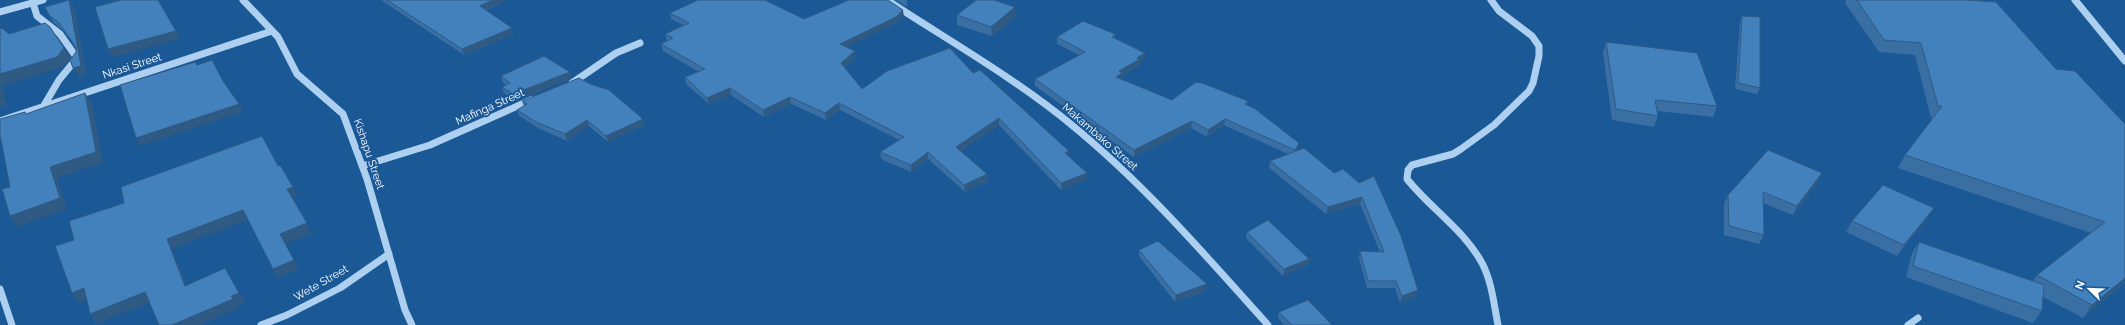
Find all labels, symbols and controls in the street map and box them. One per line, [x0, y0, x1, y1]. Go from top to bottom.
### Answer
street label: Nkasi Street [101, 50, 163, 82]
street label: Mafinga Street [454, 86, 527, 128]
street label: Makambako Street [1060, 101, 1141, 173]
street label: Kishapu Street [351, 117, 387, 191]
street label: Wete Street [292, 262, 351, 304]
north arrow [2069, 269, 2109, 309]
text: N [2073, 279, 2088, 292]

